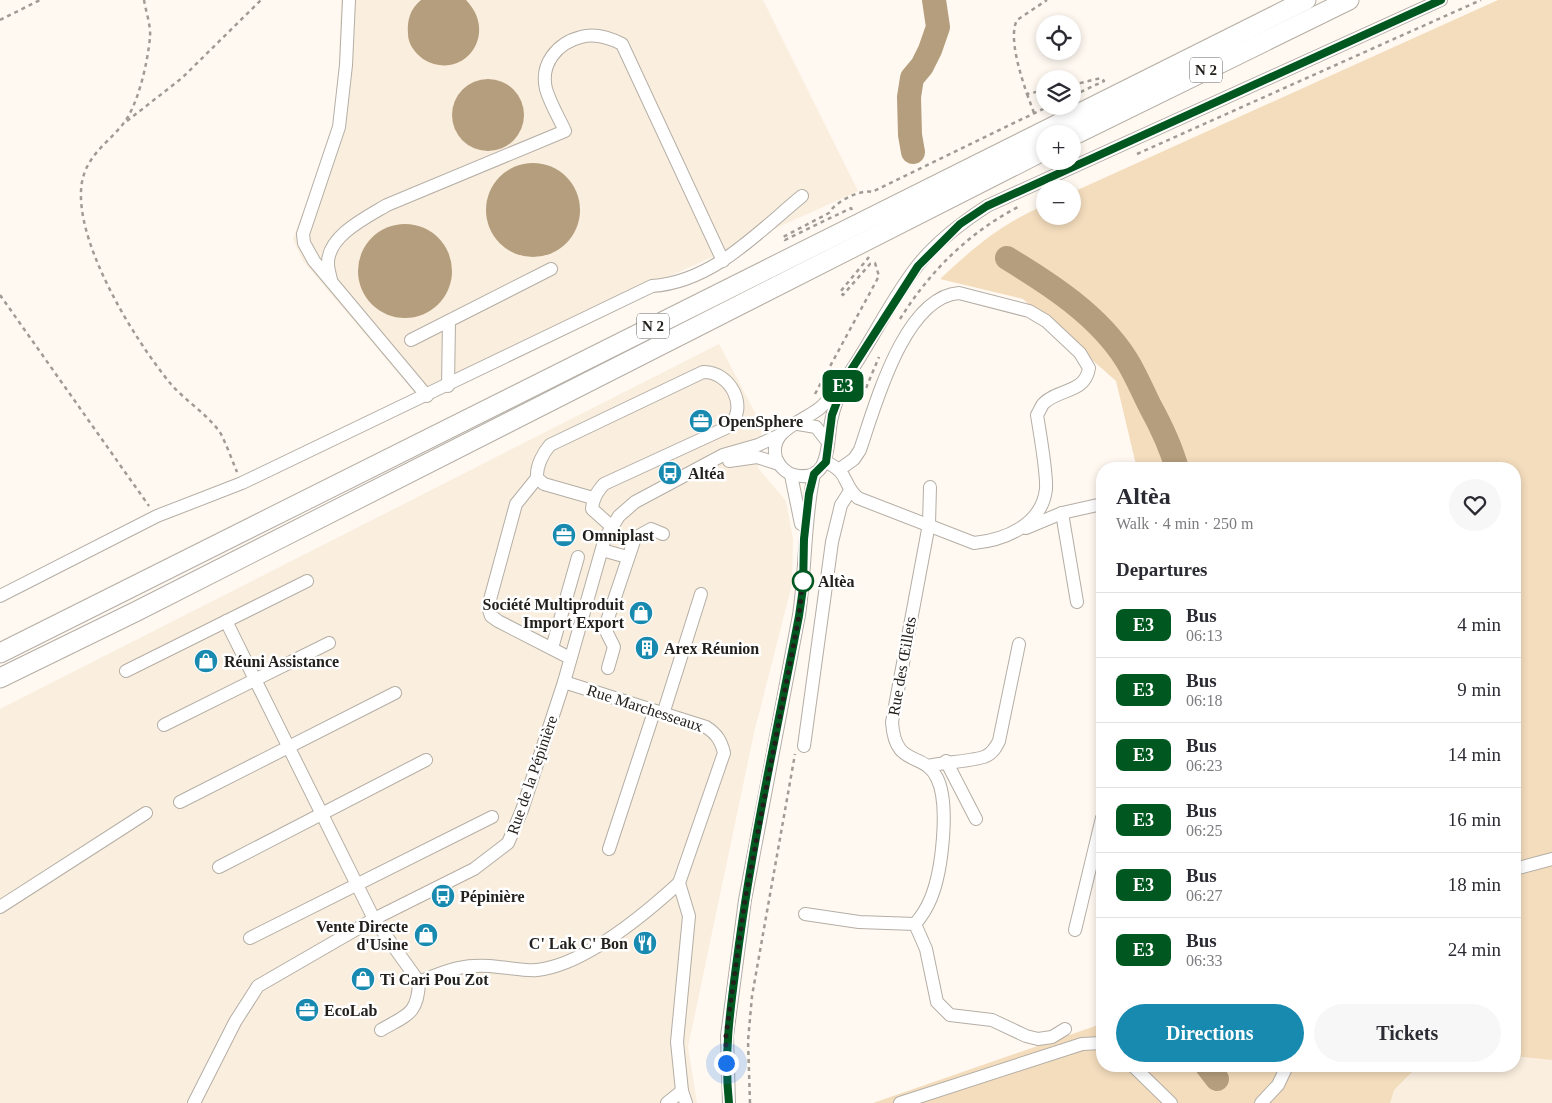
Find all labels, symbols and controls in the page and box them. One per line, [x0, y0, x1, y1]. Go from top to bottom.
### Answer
map controls [1036, 15, 1081, 225]
button: locate [1036, 15, 1081, 60]
road number: N 2 [1190, 58, 1222, 82]
button: layers [1036, 70, 1081, 115]
button: + [1036, 125, 1081, 170]
button: − [1036, 180, 1081, 225]
road number: N 2 [637, 314, 669, 338]
line badge: E3 [820, 370, 866, 402]
text: E3 [832, 376, 854, 396]
office icon: OpenSphere [688, 408, 714, 434]
place label: OpenSphere [718, 413, 803, 431]
bus stop icon: Altéa [657, 460, 683, 486]
place label: Altéa [688, 465, 724, 482]
button: heart [1449, 479, 1501, 531]
text: Altèa [1116, 483, 1171, 509]
text: Walk · 4 min · 250 m [1116, 515, 1253, 532]
office icon: Omniplast [551, 522, 577, 548]
place label: Omniplast [582, 527, 655, 545]
text: Departures [1116, 559, 1207, 580]
marker: Altèa [792, 570, 814, 592]
place label: Altèa [818, 573, 854, 590]
place label: Société Multiproduit Import Export [483, 596, 625, 632]
shop icon: Société Multiproduit Import Export [628, 600, 654, 626]
text: Bus [1186, 605, 1217, 626]
text: 4 min [1457, 614, 1501, 635]
street label: Rue des Œillets [885, 615, 919, 717]
text: E3 [1133, 615, 1154, 635]
text: 06:13 [1186, 627, 1222, 644]
building icon: Arex Réunion [634, 635, 660, 661]
place label: Arex Réunion [664, 640, 759, 657]
shop icon: Réuni Assistance [193, 648, 219, 674]
place label: Réuni Assistance [224, 653, 339, 670]
text: Bus [1186, 670, 1217, 691]
text: 9 min [1457, 679, 1501, 700]
text: E3 [1133, 680, 1154, 700]
street label: Rue Marchesseaux [585, 681, 705, 735]
text: 06:18 [1186, 692, 1222, 709]
street label: Rue de la Pépinière [504, 713, 561, 837]
text: Bus [1186, 735, 1217, 756]
text: 14 min [1448, 744, 1501, 765]
text: E3 [1133, 745, 1154, 765]
text: 06:23 [1186, 757, 1222, 774]
text: Bus [1186, 800, 1217, 821]
text: 16 min [1448, 809, 1501, 830]
text: E3 [1133, 810, 1154, 830]
text: 06:25 [1186, 822, 1222, 839]
text: Bus [1186, 865, 1217, 886]
text: 18 min [1448, 874, 1501, 895]
text: E3 [1133, 875, 1154, 895]
bus stop icon: Pépinière [430, 883, 456, 909]
text: 06:27 [1186, 887, 1222, 904]
place label: Pépinière [460, 888, 525, 906]
place label: Vente Directe d'Usine [316, 918, 408, 953]
shop icon: Vente Directe d'Usine [413, 922, 439, 948]
restaurant icon: C' Lak C' Bon [632, 930, 658, 956]
text: Bus [1186, 930, 1217, 951]
place label: C' Lak C' Bon [529, 935, 628, 952]
text: 24 min [1448, 939, 1501, 960]
text: E3 [1133, 940, 1154, 960]
text: 06:33 [1186, 952, 1222, 969]
shop icon: Ti Cari Pou Zot [350, 966, 376, 992]
place label: Ti Cari Pou Zot [380, 971, 489, 988]
office icon: EcoLab [294, 997, 320, 1023]
place label: EcoLab [324, 1002, 377, 1019]
button: Directions [1116, 1004, 1304, 1062]
button: Tickets [1314, 1004, 1501, 1062]
your location [714, 1051, 739, 1076]

